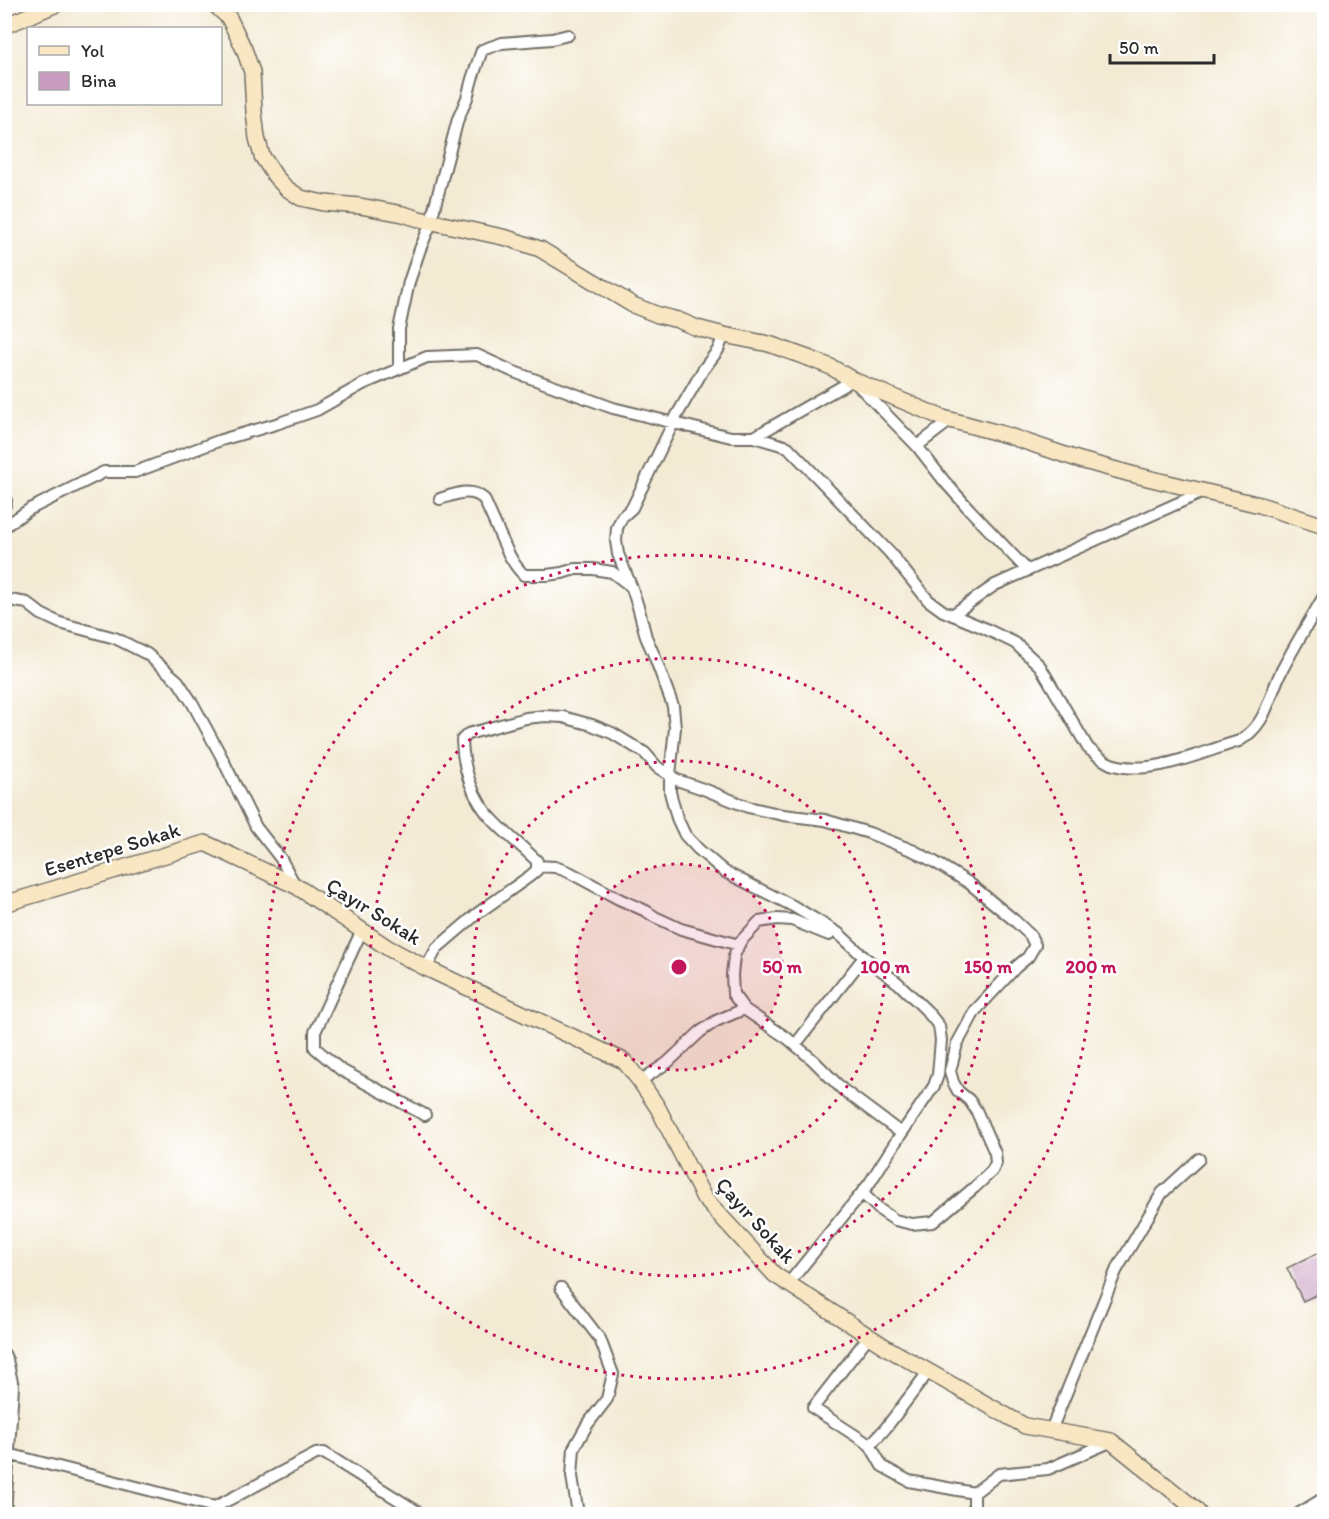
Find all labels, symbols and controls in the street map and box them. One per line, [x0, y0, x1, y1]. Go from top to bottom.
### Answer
legend [27, 27, 222, 105]
scale bar [1110, 27, 1214, 65]
text: 50 m [1119, 37, 1159, 59]
text: Yol [81, 40, 104, 62]
text: Bina [81, 70, 116, 92]
street label: Esentepe Sokak [41, 816, 183, 881]
street label: Çayır Sokak [322, 872, 426, 950]
text: 50 m [762, 956, 803, 978]
text: 100 m [860, 956, 911, 978]
text: 150 m [964, 956, 1013, 978]
text: 200 m [1066, 956, 1117, 978]
centre of rings [669, 957, 689, 977]
street label: Çayır Sokak [711, 1172, 801, 1268]

